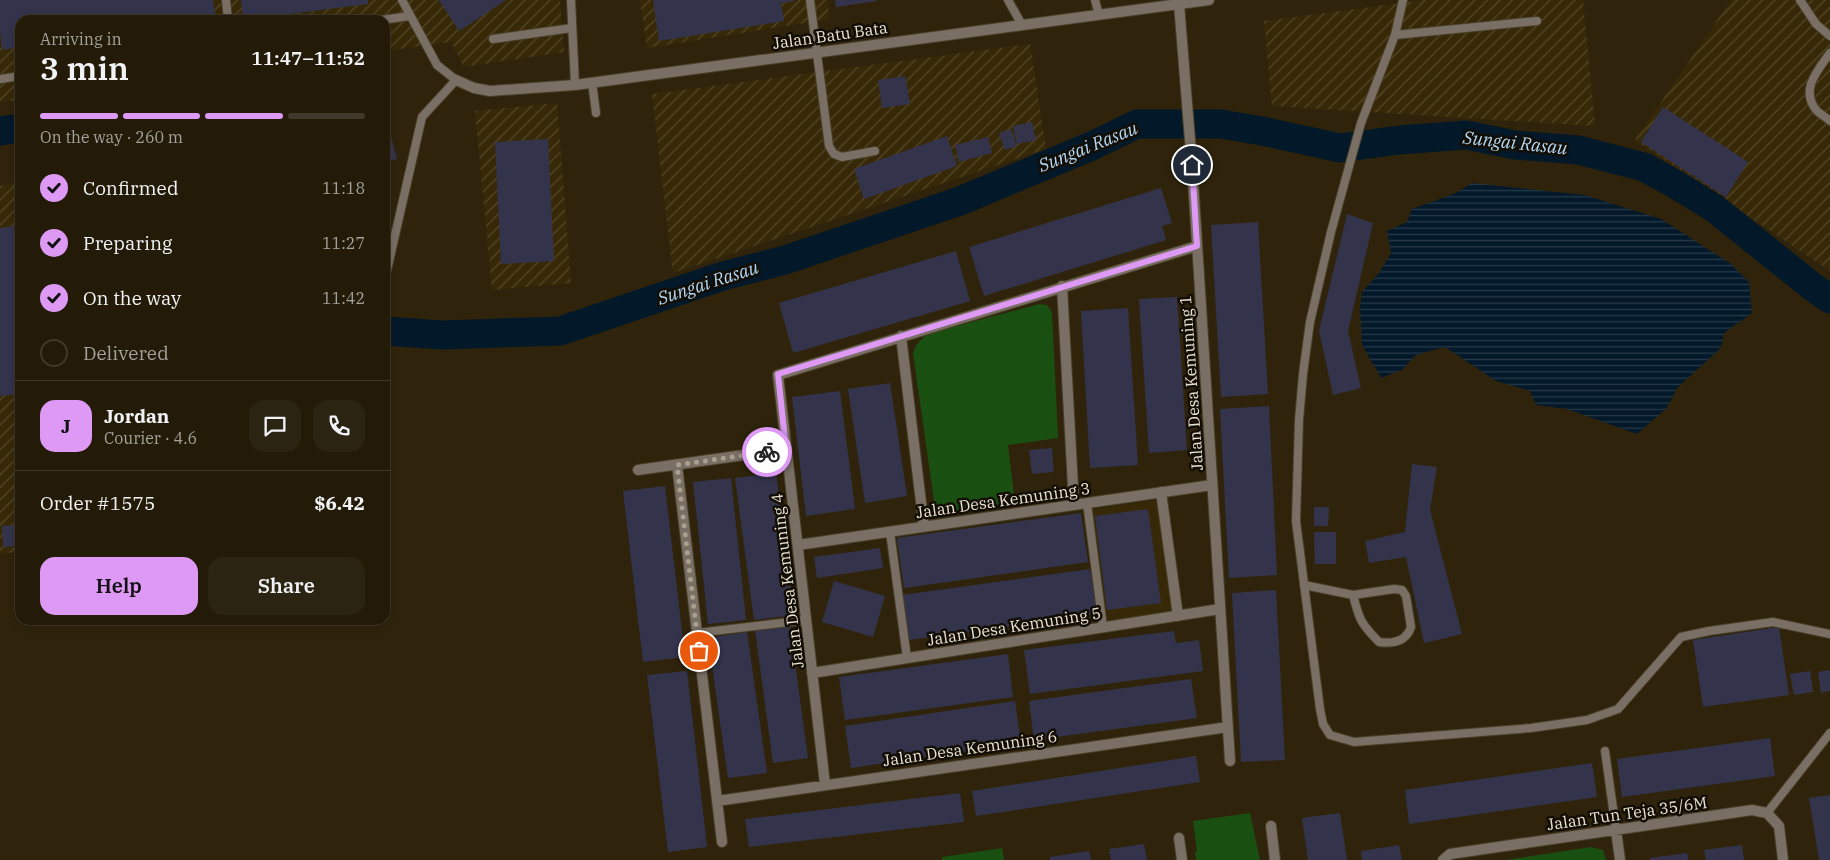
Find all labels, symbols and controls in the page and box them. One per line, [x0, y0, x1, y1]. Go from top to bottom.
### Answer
street label: Jalan Batu Bata [771, 17, 889, 53]
text: Arriving in [40, 29, 122, 49]
text: 11:47–11:52 [251, 46, 365, 70]
text: 3 min [40, 47, 129, 89]
water label: Sungai Rasau [1034, 116, 1141, 177]
water label: Sungai Rasau [1461, 125, 1569, 160]
text: On the way · 260 m [40, 127, 183, 147]
pin [1171, 144, 1213, 186]
icon: home [1178, 151, 1206, 179]
icon: check [40, 174, 68, 202]
text: Confirmed [83, 176, 178, 200]
text: 11:18 [322, 178, 365, 198]
icon: check [40, 229, 68, 257]
text: Preparing [83, 231, 172, 255]
text: 11:27 [322, 233, 365, 253]
water label: Sungai Rasau [653, 255, 762, 310]
icon: check [40, 284, 68, 312]
text: On the way [83, 286, 181, 310]
text: 11:42 [322, 288, 365, 308]
street label: Jalan Desa Kemuning 1 [1175, 295, 1207, 471]
text: Delivered [83, 341, 169, 365]
button: chat [249, 400, 301, 452]
button: phone [313, 400, 365, 452]
text: Jordan [104, 404, 169, 428]
text: J [61, 414, 71, 438]
courier [742, 427, 792, 477]
text: Courier · 4.6 [104, 428, 197, 448]
icon: bike [753, 438, 781, 466]
street label: Jalan Desa Kemuning 3 [915, 478, 1091, 522]
text: Order #1575 [40, 491, 155, 515]
text: $6.42 [314, 491, 365, 515]
street label: Jalan Desa Kemuning 4 [766, 493, 808, 669]
button: Help [40, 557, 198, 615]
button: Share [208, 557, 365, 615]
street label: Jalan Desa Kemuning 5 [926, 602, 1102, 650]
pin [678, 630, 720, 672]
icon: bag [685, 637, 713, 665]
street label: Jalan Desa Kemuning 6 [882, 726, 1058, 770]
street label: Jalan Tun Teja 35/6M [1546, 792, 1708, 834]

